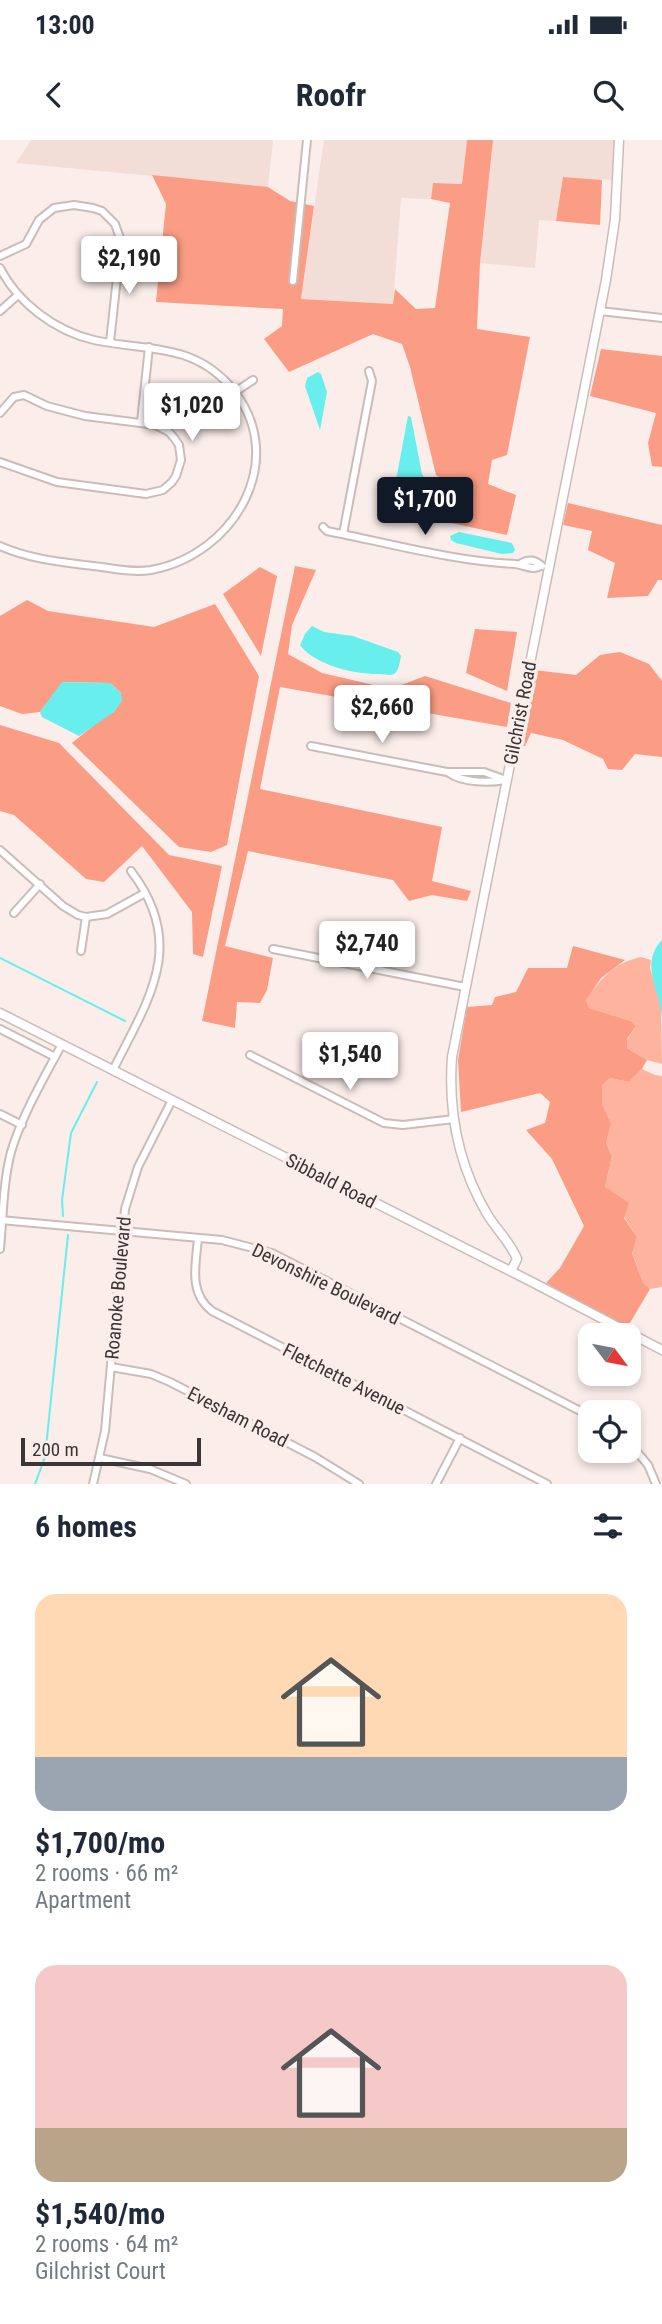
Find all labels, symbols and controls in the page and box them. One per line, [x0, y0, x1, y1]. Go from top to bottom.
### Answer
text: 13:00 [35, 10, 95, 40]
icon: back [35, 76, 73, 114]
text: Roofr [296, 76, 366, 114]
icon: search [589, 76, 627, 114]
pin: $2,190 [72, 236, 186, 296]
text: $2,190 [97, 245, 161, 272]
pin: $1,020 [135, 384, 249, 443]
text: $1,020 [160, 392, 224, 419]
pin: $1,700 [368, 478, 482, 537]
text: $1,700 [393, 486, 457, 513]
street label: Gilchrist Road [499, 659, 541, 767]
pin: $2,660 [325, 686, 439, 745]
text: $2,660 [350, 694, 414, 721]
pin: $2,740 [310, 922, 424, 981]
text: $2,740 [335, 930, 399, 957]
pin: $1,540 [293, 1032, 407, 1092]
text: $1,540 [318, 1041, 382, 1068]
street label: Sibbald Road [282, 1148, 380, 1214]
street label: Roanoke Boulevard [100, 1216, 136, 1360]
street label: Devonshire Boulevard [248, 1238, 404, 1330]
north arrow [578, 1323, 640, 1386]
map controls [578, 1323, 641, 1463]
street label: Fletchette Avenue [279, 1338, 409, 1420]
street label: Evesham Road [184, 1382, 292, 1452]
button: locate [578, 1400, 641, 1463]
scale bar [21, 1435, 201, 1467]
text: 200 m [32, 1438, 79, 1461]
icon: filters [589, 1507, 627, 1545]
text: 6 homes [35, 1509, 137, 1544]
icon: home [268, 1639, 394, 1765]
text: $1,700/mo [35, 1825, 165, 1860]
text: 2 rooms · 66 m² [35, 1860, 178, 1887]
text: Apartment [35, 1887, 131, 1914]
icon: home [268, 2010, 394, 2136]
text: $1,540/mo [35, 2196, 165, 2231]
text: 2 rooms · 64 m² [35, 2231, 178, 2258]
text: Gilchrist Court [35, 2258, 166, 2285]

